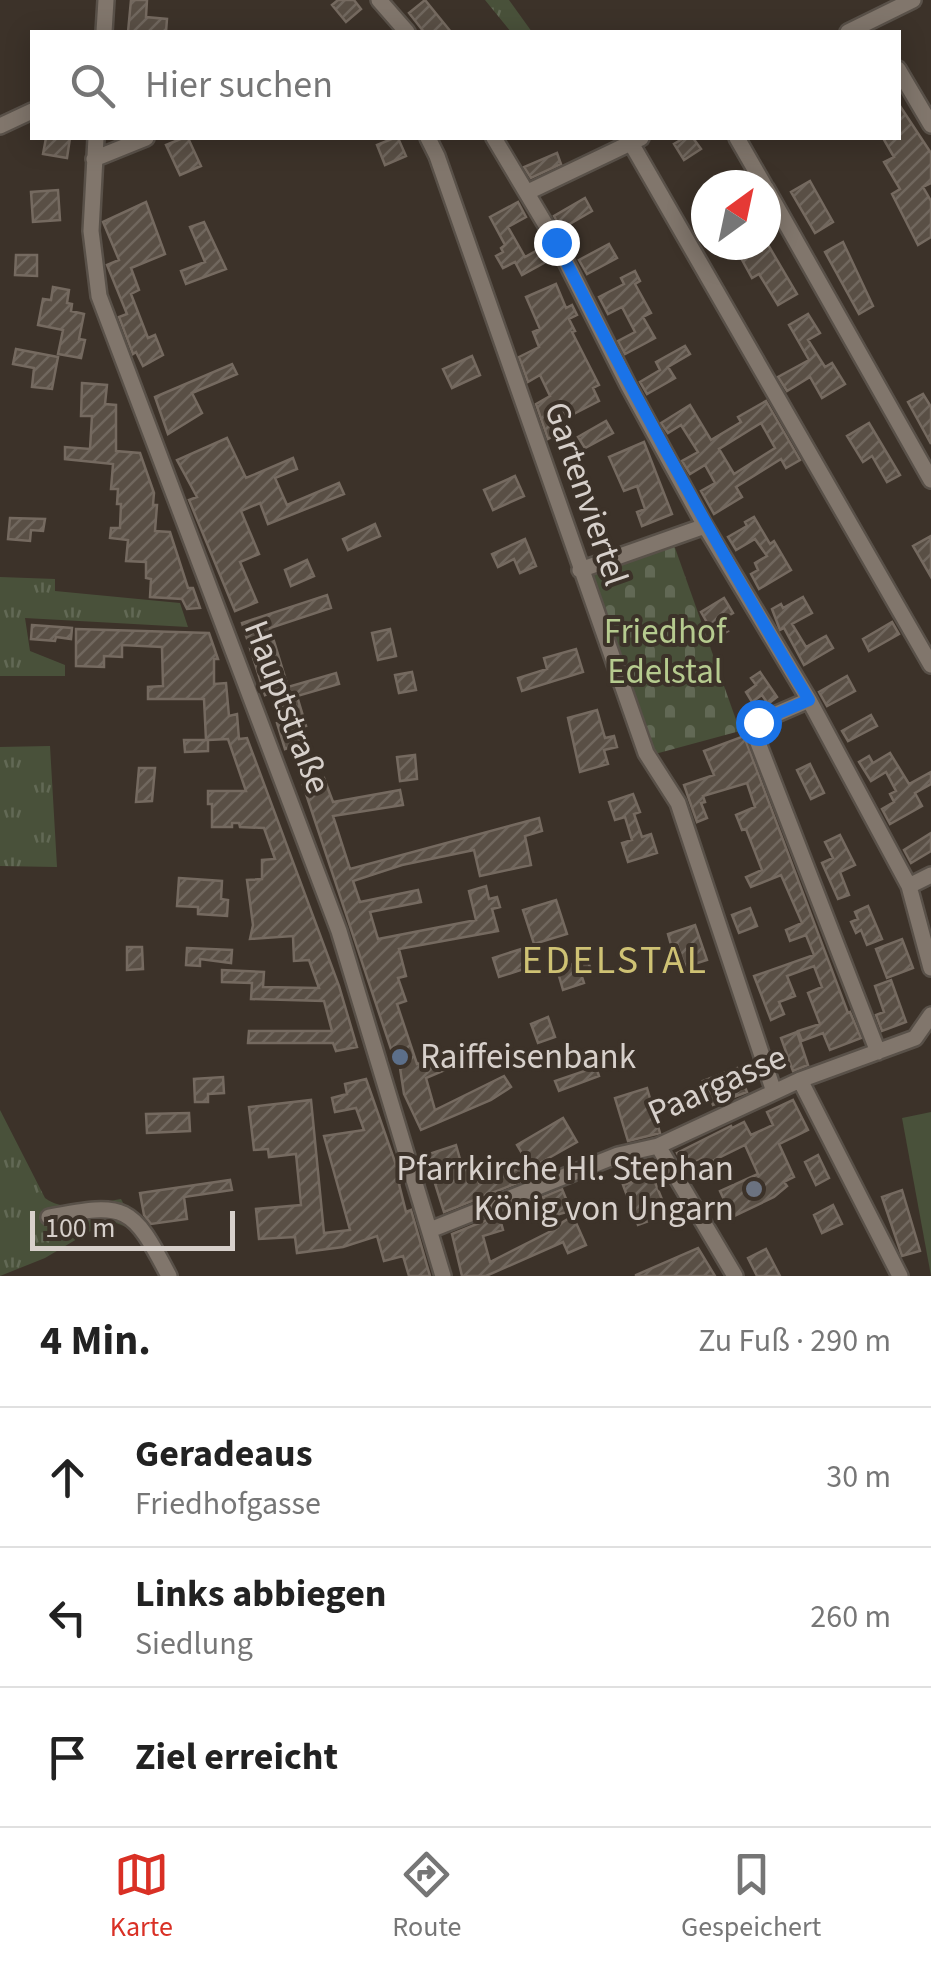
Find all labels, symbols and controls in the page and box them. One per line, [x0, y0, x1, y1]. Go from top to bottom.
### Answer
search box [30, 30, 901, 140]
icon: search [65, 58, 120, 113]
text: Hier suchen [145, 58, 333, 112]
north arrow [691, 170, 781, 260]
route end [534, 220, 580, 266]
street label: Gartenviertel [531, 395, 641, 593]
park label: Friedhof Edelstal [604, 607, 728, 697]
street label: Hauptstraße [231, 613, 343, 801]
route start [736, 700, 782, 746]
district label: EDELSTAL [522, 932, 708, 989]
place label: Raiffeisenbank [420, 1032, 637, 1082]
street label: Paargasse [640, 1032, 794, 1138]
marker: Raiffeisenbank [389, 1046, 411, 1068]
place label: Pfarrkirche Hl. Stephan König von Ungarn [396, 1144, 734, 1234]
marker: Pfarrkirche Hl. Stephan König von Ungarn [743, 1178, 765, 1200]
scale bar [30, 1206, 235, 1250]
text: 100 m [45, 1208, 116, 1248]
text: 4 Min. [40, 1311, 151, 1371]
text: Zu Fuß · 290 m [698, 1318, 891, 1364]
text: Geradeaus [135, 1427, 313, 1481]
icon: ahead [40, 1450, 95, 1505]
text: 30 m [826, 1454, 891, 1500]
text: Friedhofgasse [135, 1481, 321, 1527]
text: Links abbiegen [135, 1567, 387, 1621]
icon: left [40, 1590, 95, 1645]
text: 260 m [810, 1594, 891, 1640]
text: Siedlung [135, 1621, 253, 1667]
icon: arrive [40, 1730, 95, 1785]
text: Ziel erreicht [135, 1730, 338, 1784]
tab: Karte [110, 1847, 173, 1947]
tab: Route [392, 1847, 461, 1947]
tab: Gespeichert [681, 1847, 821, 1947]

